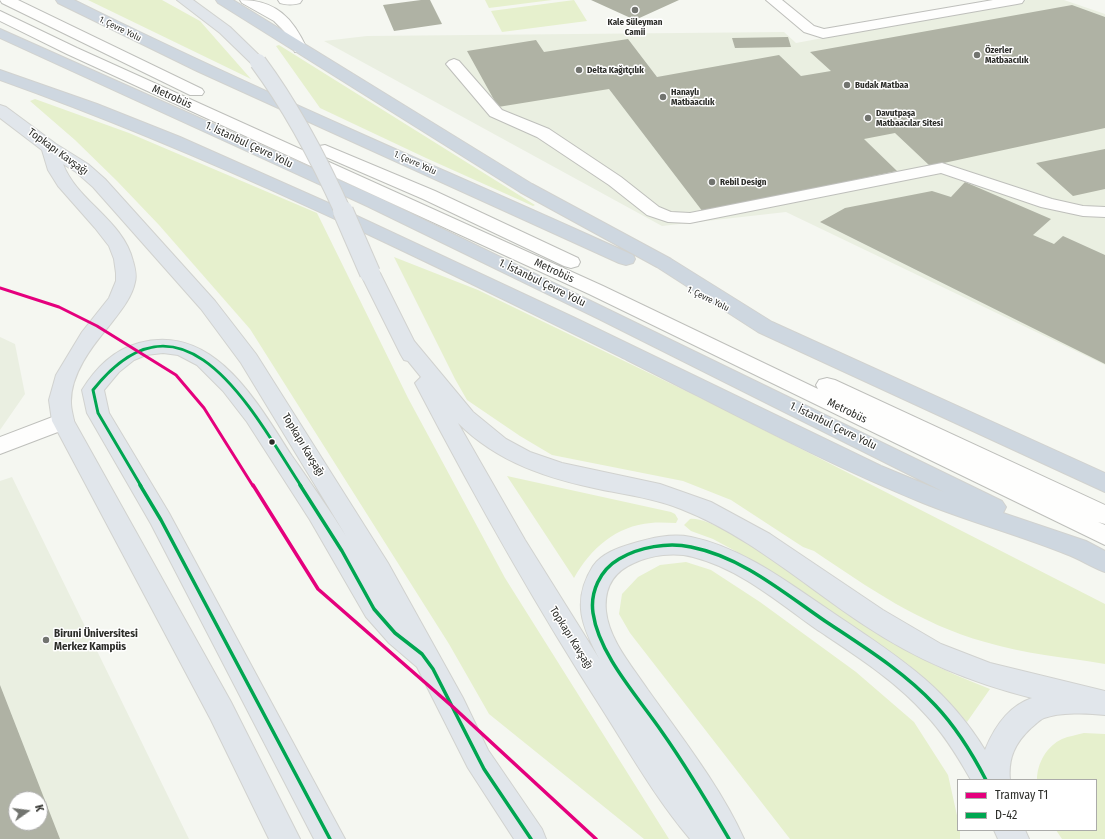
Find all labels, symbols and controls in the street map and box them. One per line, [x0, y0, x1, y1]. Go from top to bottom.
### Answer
marker: Kale Süleyman Camii [630, 5, 640, 15]
street label: 1. Çevre Yolu [97, 14, 143, 44]
place label: Kale Süleyman Camii [608, 17, 662, 38]
place label: Özerler Matbaacılık [985, 45, 1028, 66]
marker: Özerler Matbaacılık [972, 50, 982, 60]
marker: Delta Kağıtçılık [574, 65, 584, 75]
place label: Delta Kağıtçılık [587, 65, 644, 75]
marker: Budak Matbaa [842, 80, 852, 90]
place label: Budak Matbaa [855, 80, 908, 90]
street label: Metrobüs [150, 82, 194, 112]
place label: Hanaylı Matbaacılık [671, 87, 714, 108]
marker: Hanaylı Matbaacılık [658, 92, 668, 102]
place label: Davutpaşa Matbaacılar Sitesi [876, 108, 943, 129]
marker: Davutpaşa Matbaacılar Sitesi [863, 113, 873, 123]
street label: 1. İstanbul Çevre Yolu [203, 119, 295, 171]
street label: Topkapı Kavşağı [25, 126, 91, 178]
street label: 1. Çevre Yolu [392, 149, 438, 177]
marker: Rebil Design [707, 177, 717, 187]
place label: Rebil Design [720, 177, 766, 187]
street label: 1. İstanbul Çevre Yolu [496, 256, 588, 310]
street label: Metrobüs [532, 256, 576, 286]
street label: 1. Çevre Yolu [685, 284, 731, 314]
street label: Metrobüs [825, 396, 869, 426]
street label: 1. İstanbul Çevre Yolu [787, 399, 879, 453]
street label: Topkapı Kavşağı [279, 411, 327, 479]
unlabelled marker [267, 437, 277, 447]
street label: Topkapı Kavşağı [547, 604, 595, 672]
place label: Biruni Üniversitesi Merkez Kampüs [54, 627, 138, 653]
marker: Biruni Üniversitesi Merkez Kampüs [41, 635, 51, 645]
legend [957, 779, 1097, 831]
text: Tramvay T1 [995, 788, 1048, 802]
north arrow [8, 791, 48, 831]
text: K [32, 804, 46, 813]
text: D-42 [995, 808, 1017, 822]

